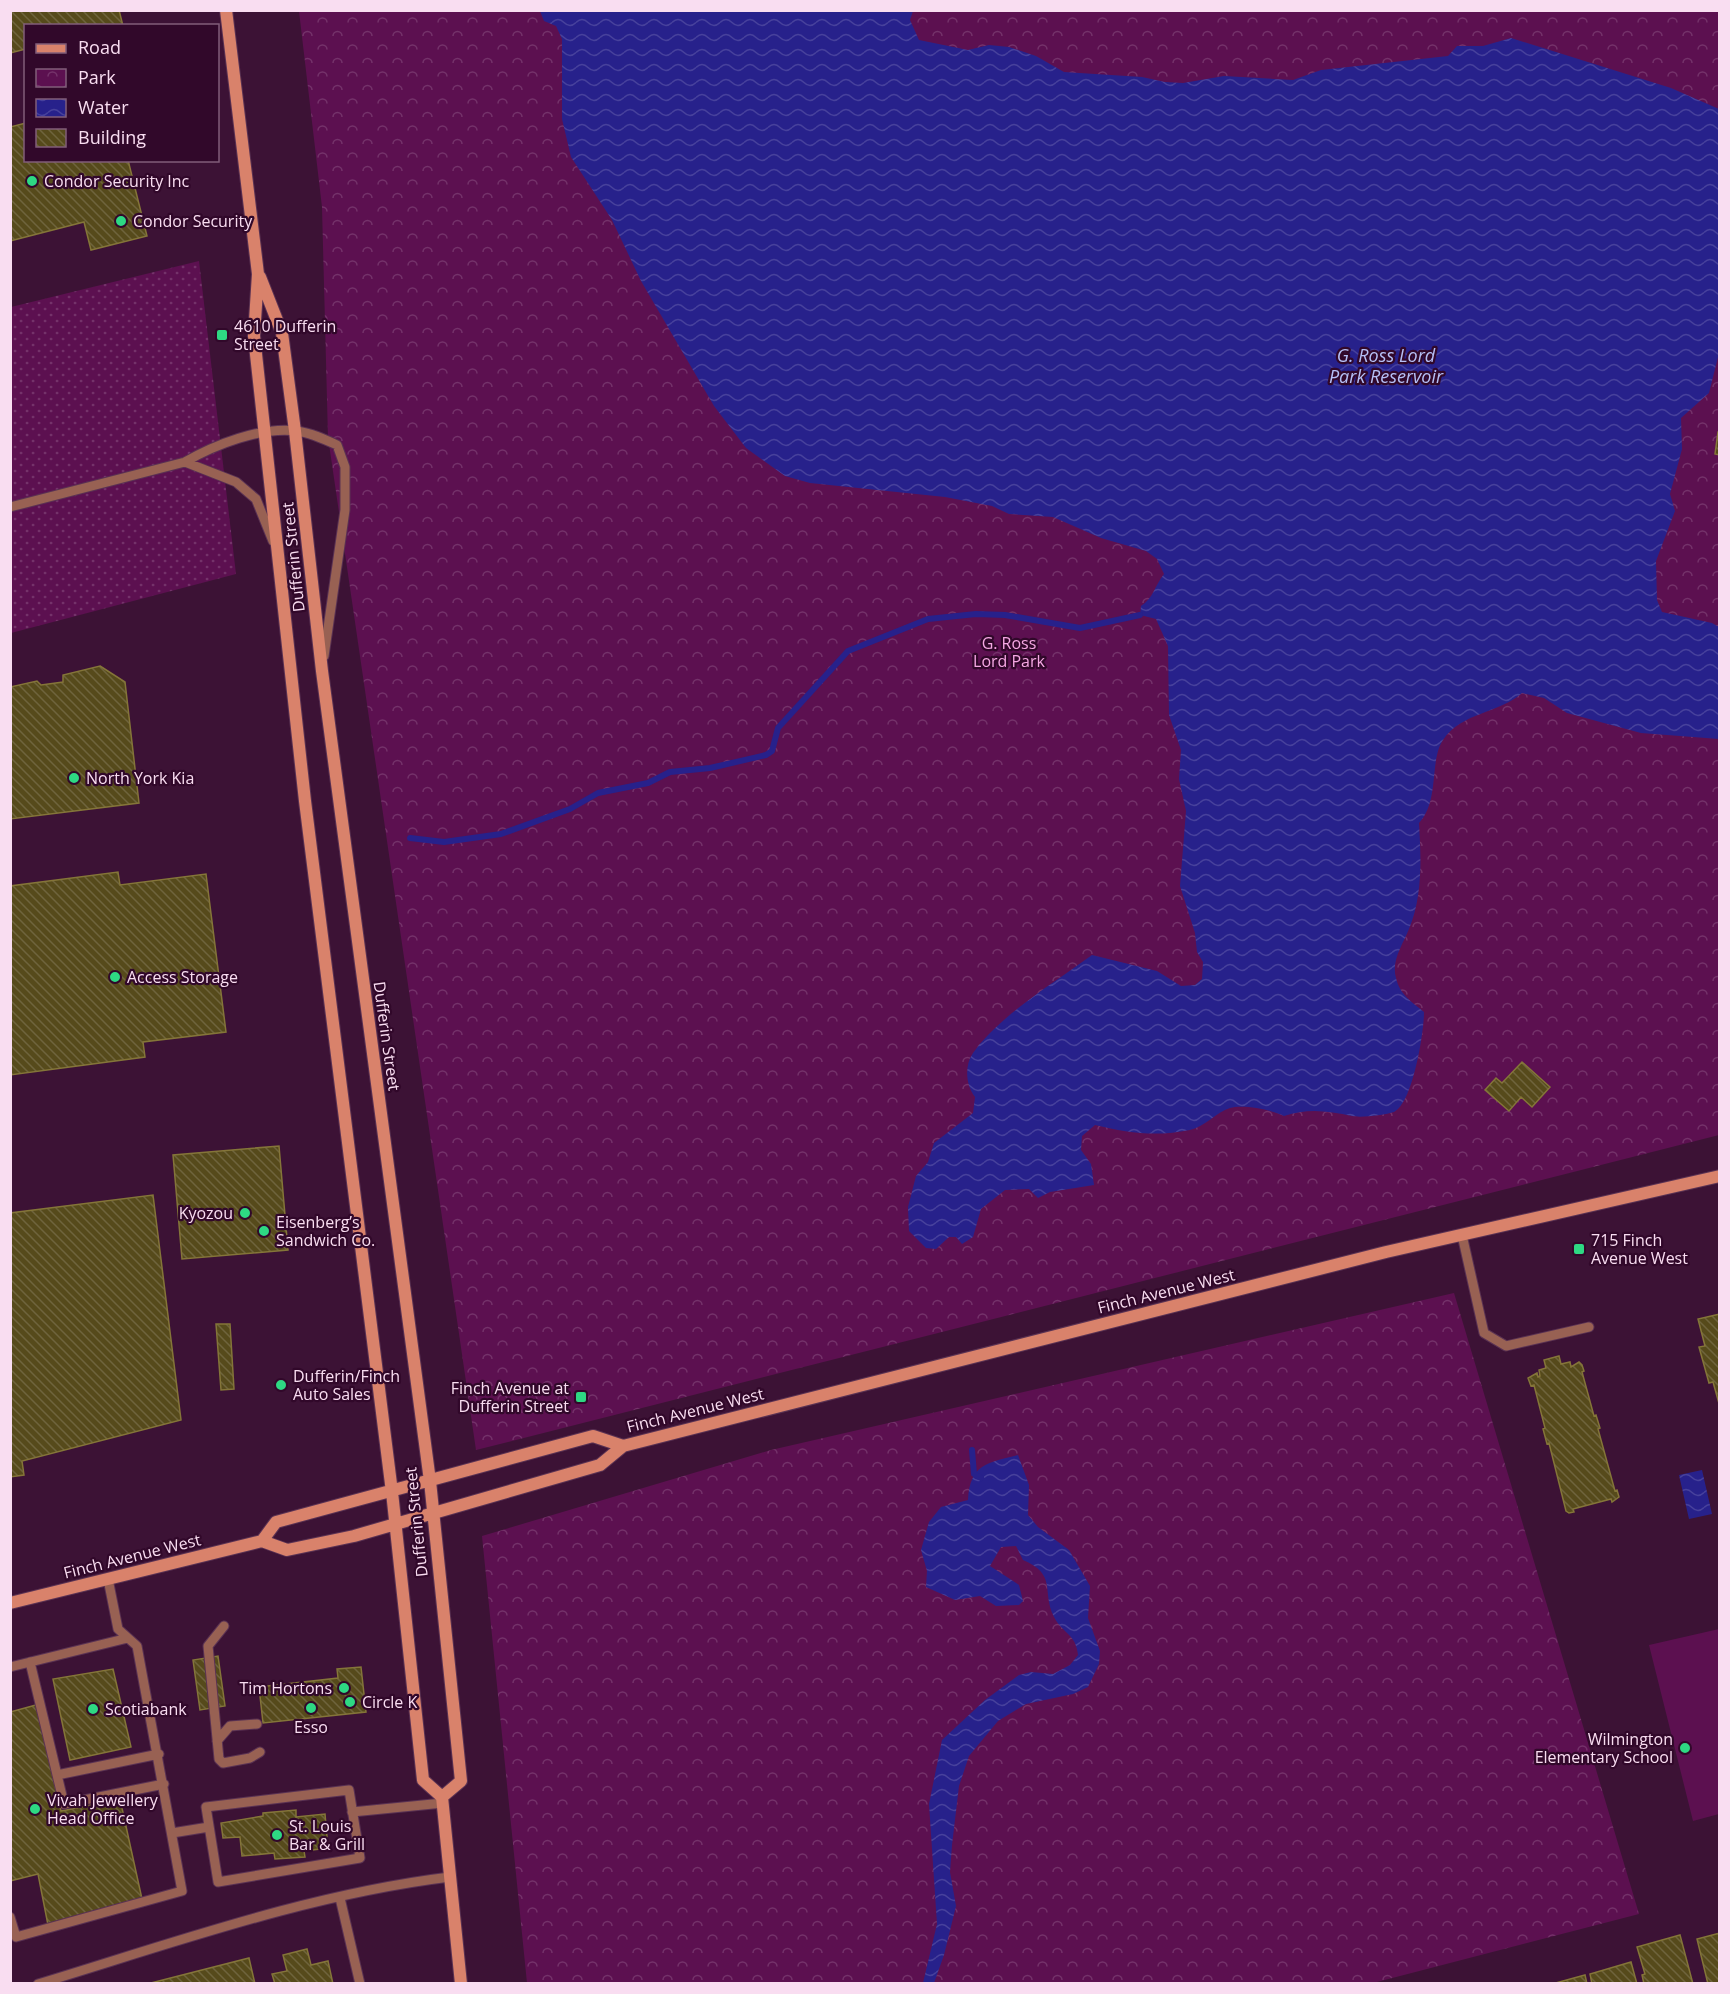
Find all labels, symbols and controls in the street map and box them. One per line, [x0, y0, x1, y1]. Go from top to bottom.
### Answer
legend [24, 24, 219, 162]
text: Road [78, 35, 121, 59]
text: Park [78, 65, 116, 89]
text: Water [78, 95, 129, 119]
text: Building [78, 125, 146, 149]
place label: Condor Security Inc [44, 170, 190, 192]
marker: Condor Security Inc [25, 174, 39, 188]
place label: Condor Security [133, 210, 253, 232]
marker: Condor Security [114, 214, 128, 228]
place label: 4610 Dufferin Street [234, 315, 336, 355]
marker: 4610 Dufferin Street [215, 328, 229, 342]
water label: G. Ross Lord Park Reservoir [1329, 343, 1444, 388]
street label: Dufferin Street [276, 501, 310, 613]
park label: G. Ross Lord Park [973, 632, 1046, 672]
place label: North York Kia [86, 767, 194, 789]
marker: North York Kia [67, 771, 81, 785]
place label: Access Storage [127, 966, 238, 988]
marker: Access Storage [108, 970, 122, 984]
street label: Dufferin Street [368, 980, 406, 1092]
place label: Kyozou [179, 1202, 233, 1224]
marker: Kyozou [238, 1206, 252, 1220]
place label: Eisenberg’s Sandwich Co. [276, 1211, 375, 1251]
marker: Eisenberg’s Sandwich Co. [257, 1224, 271, 1238]
place label: 715 Finch Avenue West [1591, 1229, 1688, 1269]
marker: 715 Finch Avenue West [1572, 1242, 1586, 1256]
street label: Finch Avenue West [1095, 1263, 1237, 1319]
place label: Dufferin/Finch Auto Sales [293, 1365, 400, 1405]
place label: Finch Avenue at Dufferin Street [451, 1377, 569, 1417]
marker: Dufferin/Finch Auto Sales [274, 1378, 288, 1392]
street label: Finch Avenue West [624, 1382, 766, 1438]
marker: Finch Avenue at Dufferin Street [574, 1390, 588, 1404]
street label: Dufferin Street [399, 1466, 433, 1578]
street label: Finch Avenue West [61, 1528, 203, 1584]
place label: Tim Hortons [239, 1677, 332, 1699]
marker: Tim Hortons [337, 1681, 351, 1695]
place label: Circle K [362, 1691, 418, 1713]
marker: Circle K [343, 1695, 357, 1709]
place label: Scotiabank [105, 1698, 187, 1720]
marker: Esso [304, 1701, 318, 1715]
marker: Scotiabank [86, 1702, 100, 1716]
place label: Esso [294, 1716, 328, 1738]
place label: Wilmington Elementary School [1535, 1728, 1673, 1768]
marker: Wilmington Elementary School [1678, 1741, 1692, 1755]
place label: Vivah Jewellery Head Office [47, 1789, 159, 1829]
marker: Vivah Jewellery Head Office [28, 1802, 42, 1816]
place label: St. Louis Bar & Grill [289, 1815, 365, 1855]
marker: St. Louis Bar & Grill [270, 1828, 284, 1842]

